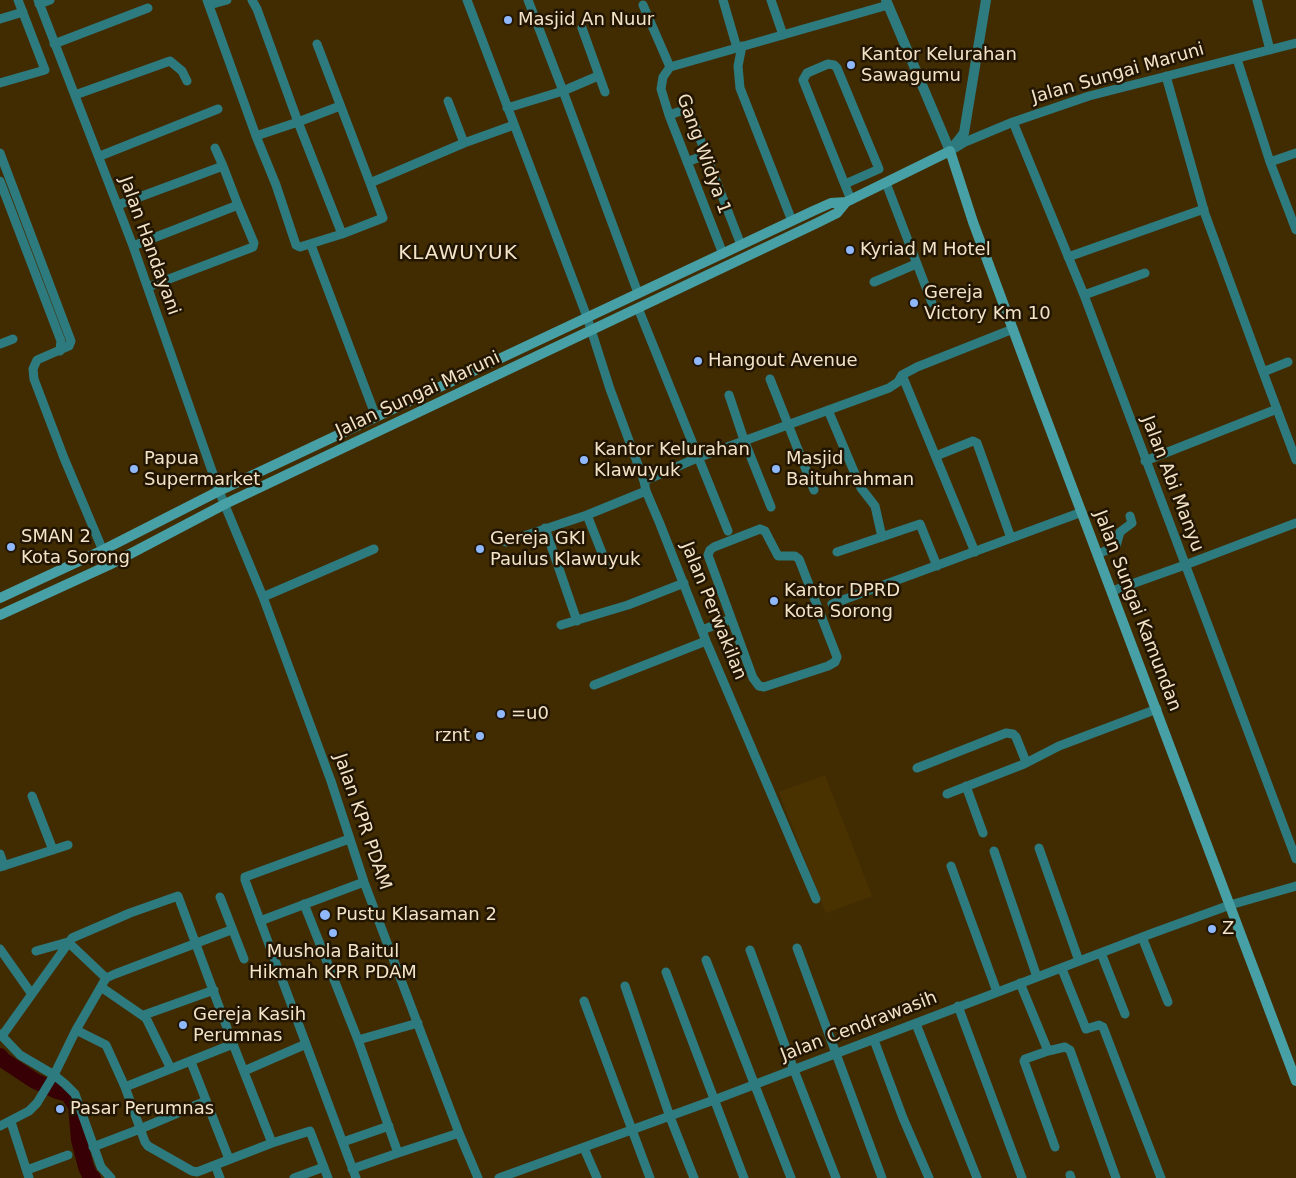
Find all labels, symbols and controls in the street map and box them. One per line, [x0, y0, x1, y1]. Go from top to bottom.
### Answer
place label: Masjid An Nuur [518, 9, 654, 31]
marker: Masjid An Nuur [502, 14, 514, 26]
street label: Jalan Sungai Maruni [1029, 39, 1207, 109]
place label: Kantor Kelurahan Sawagumu [861, 44, 1017, 86]
marker: Kantor Kelurahan Sawagumu [845, 59, 857, 71]
street label: Gang Widya 1 [671, 91, 735, 217]
street label: Jalan Handayani [114, 174, 184, 318]
place label: Kyriad M Hotel [860, 239, 991, 261]
district label: KLAWUYUK [397, 242, 519, 266]
marker: Kyriad M Hotel [844, 244, 856, 256]
place label: Gereja Victory Km 10 [924, 282, 1051, 324]
marker: Gereja Victory Km 10 [908, 297, 920, 309]
street label: Jalan Sungai Maruni [332, 347, 504, 443]
place label: Hangout Avenue [708, 350, 857, 372]
marker: Hangout Avenue [692, 355, 704, 367]
street label: Jalan Abi Manyu [1136, 413, 1208, 555]
place label: Kantor Kelurahan Klawuyuk [594, 439, 750, 482]
place label: Papua Supermarket [144, 448, 260, 490]
place label: Masjid Baituhrahman [786, 448, 914, 490]
marker: Kantor Kelurahan Klawuyuk [578, 454, 590, 466]
marker: Papua Supermarket [128, 463, 140, 475]
marker: Masjid Baituhrahman [770, 463, 782, 475]
street label: Jalan Sungai Kamundan [1089, 507, 1185, 715]
place label: SMAN 2 Kota Sorong [21, 526, 130, 568]
place label: Gereja GKI Paulus Klawuyuk [490, 528, 640, 570]
street label: Jalan Perwakilan [675, 539, 751, 683]
marker: SMAN 2 Kota Sorong [5, 541, 17, 553]
marker: Gereja GKI Paulus Klawuyuk [474, 543, 486, 555]
place label: Kantor DPRD Kota Sorong [784, 580, 900, 622]
marker: Kantor DPRD Kota Sorong [768, 595, 780, 607]
place label: =u0 [511, 703, 549, 725]
marker: =u0 [495, 708, 507, 720]
place label: rznt [435, 725, 470, 747]
marker: rznt [474, 730, 486, 742]
street label: Jalan KPR PDAM [329, 751, 395, 893]
place label: Pustu Klasaman 2 [336, 904, 497, 926]
marker: Pustu Klasaman 2 [318, 908, 332, 922]
place label: Z [1222, 918, 1234, 940]
marker: Z [1206, 923, 1218, 935]
marker: Mushola Baitul Hikmah KPR PDAM [327, 927, 339, 939]
place label: Mushola Baitul Hikmah KPR PDAM [249, 941, 417, 984]
street label: Jalan Cendrawasih [778, 987, 940, 1067]
place label: Gereja Kasih Perumnas [193, 1004, 306, 1046]
marker: Gereja Kasih Perumnas [177, 1019, 189, 1031]
place label: Pasar Perumnas [70, 1098, 214, 1120]
marker: Pasar Perumnas [54, 1103, 66, 1115]

